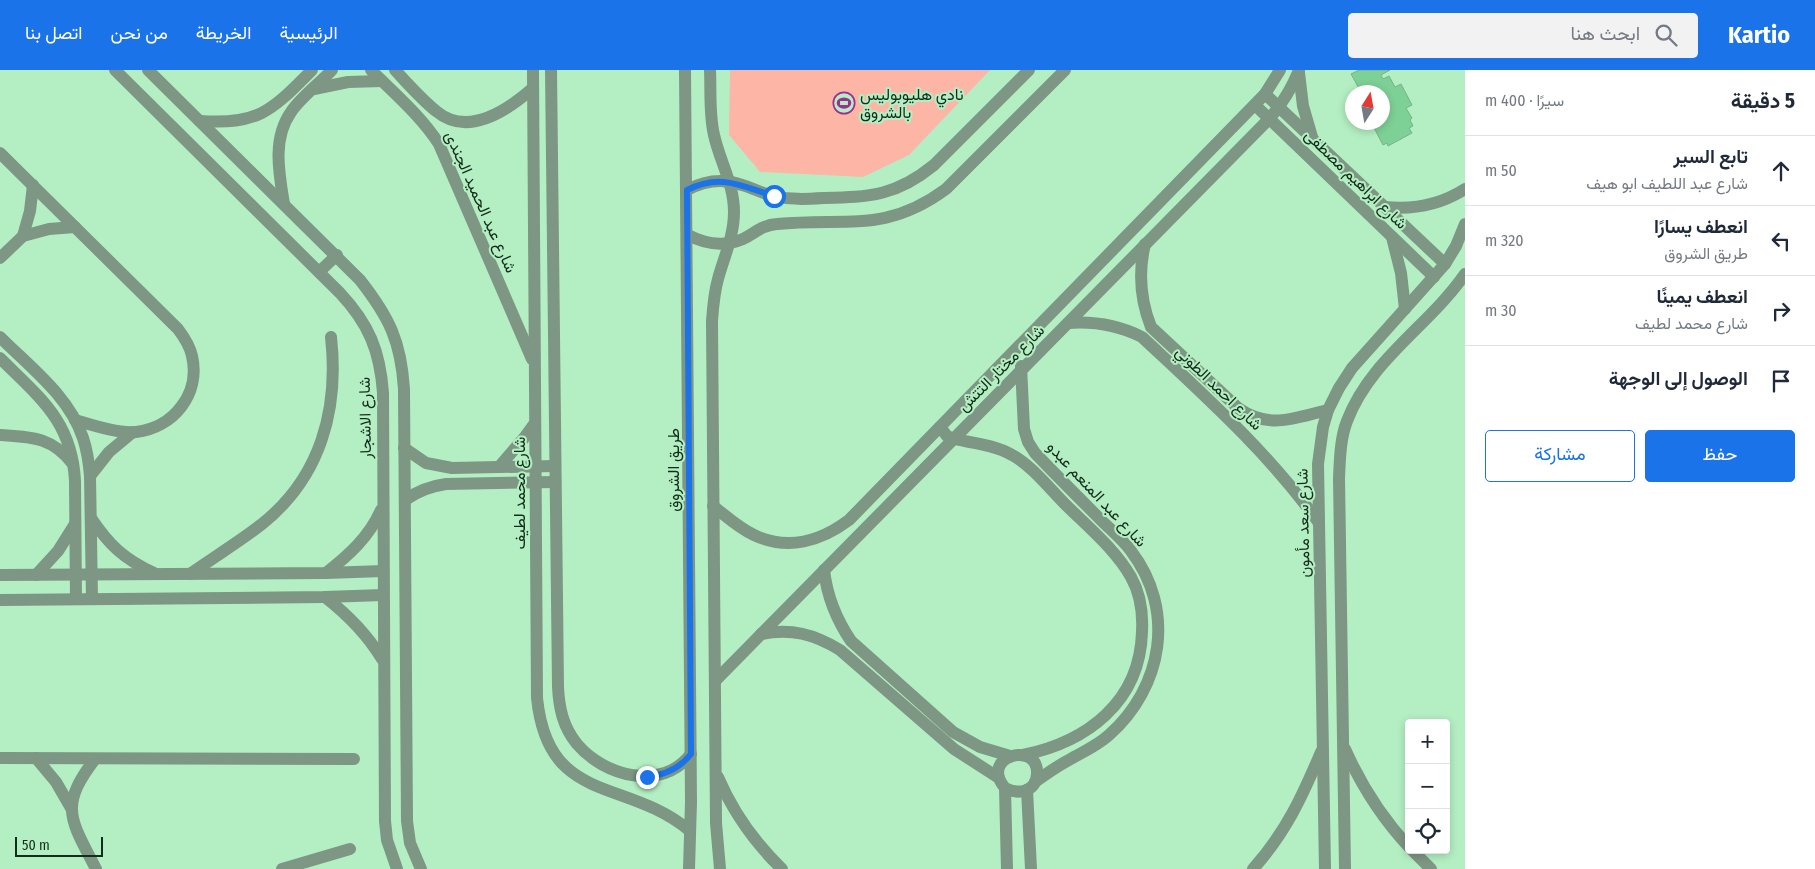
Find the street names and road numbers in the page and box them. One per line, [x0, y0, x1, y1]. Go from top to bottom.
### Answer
street label: شارع ابراهيم مصطفى [1299, 125, 1411, 234]
street label: شارع عبد الحميد الجندى [439, 128, 521, 277]
street label: شارع مختار التتش [954, 321, 1050, 417]
street label: شارع احمد الطوني [1169, 342, 1266, 437]
street label: شارع الاشجار [355, 377, 377, 460]
street label: طريق الشروق [664, 428, 684, 512]
street label: شارع محمد لطيف [510, 437, 531, 549]
street label: شارع عبد المنعم عبدو [1042, 437, 1151, 552]
street label: شارع سعد مأمون [1293, 468, 1315, 578]

